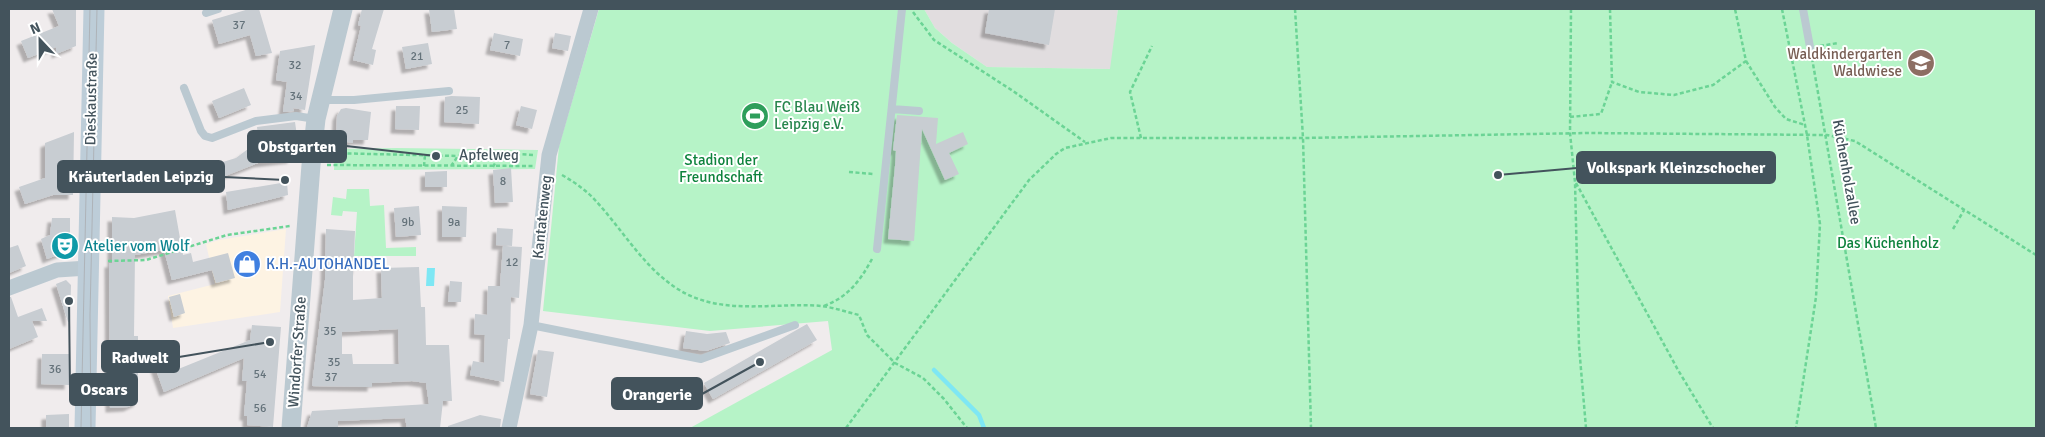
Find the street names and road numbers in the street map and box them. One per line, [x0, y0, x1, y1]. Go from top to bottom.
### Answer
street label: Dieskaustraße [81, 52, 101, 146]
street label: Küchenholzallee [1829, 118, 1865, 226]
street label: Apfelweg [459, 146, 519, 164]
street label: Kantatenweg [529, 174, 555, 260]
street label: Windorfer Straße [284, 296, 310, 408]

